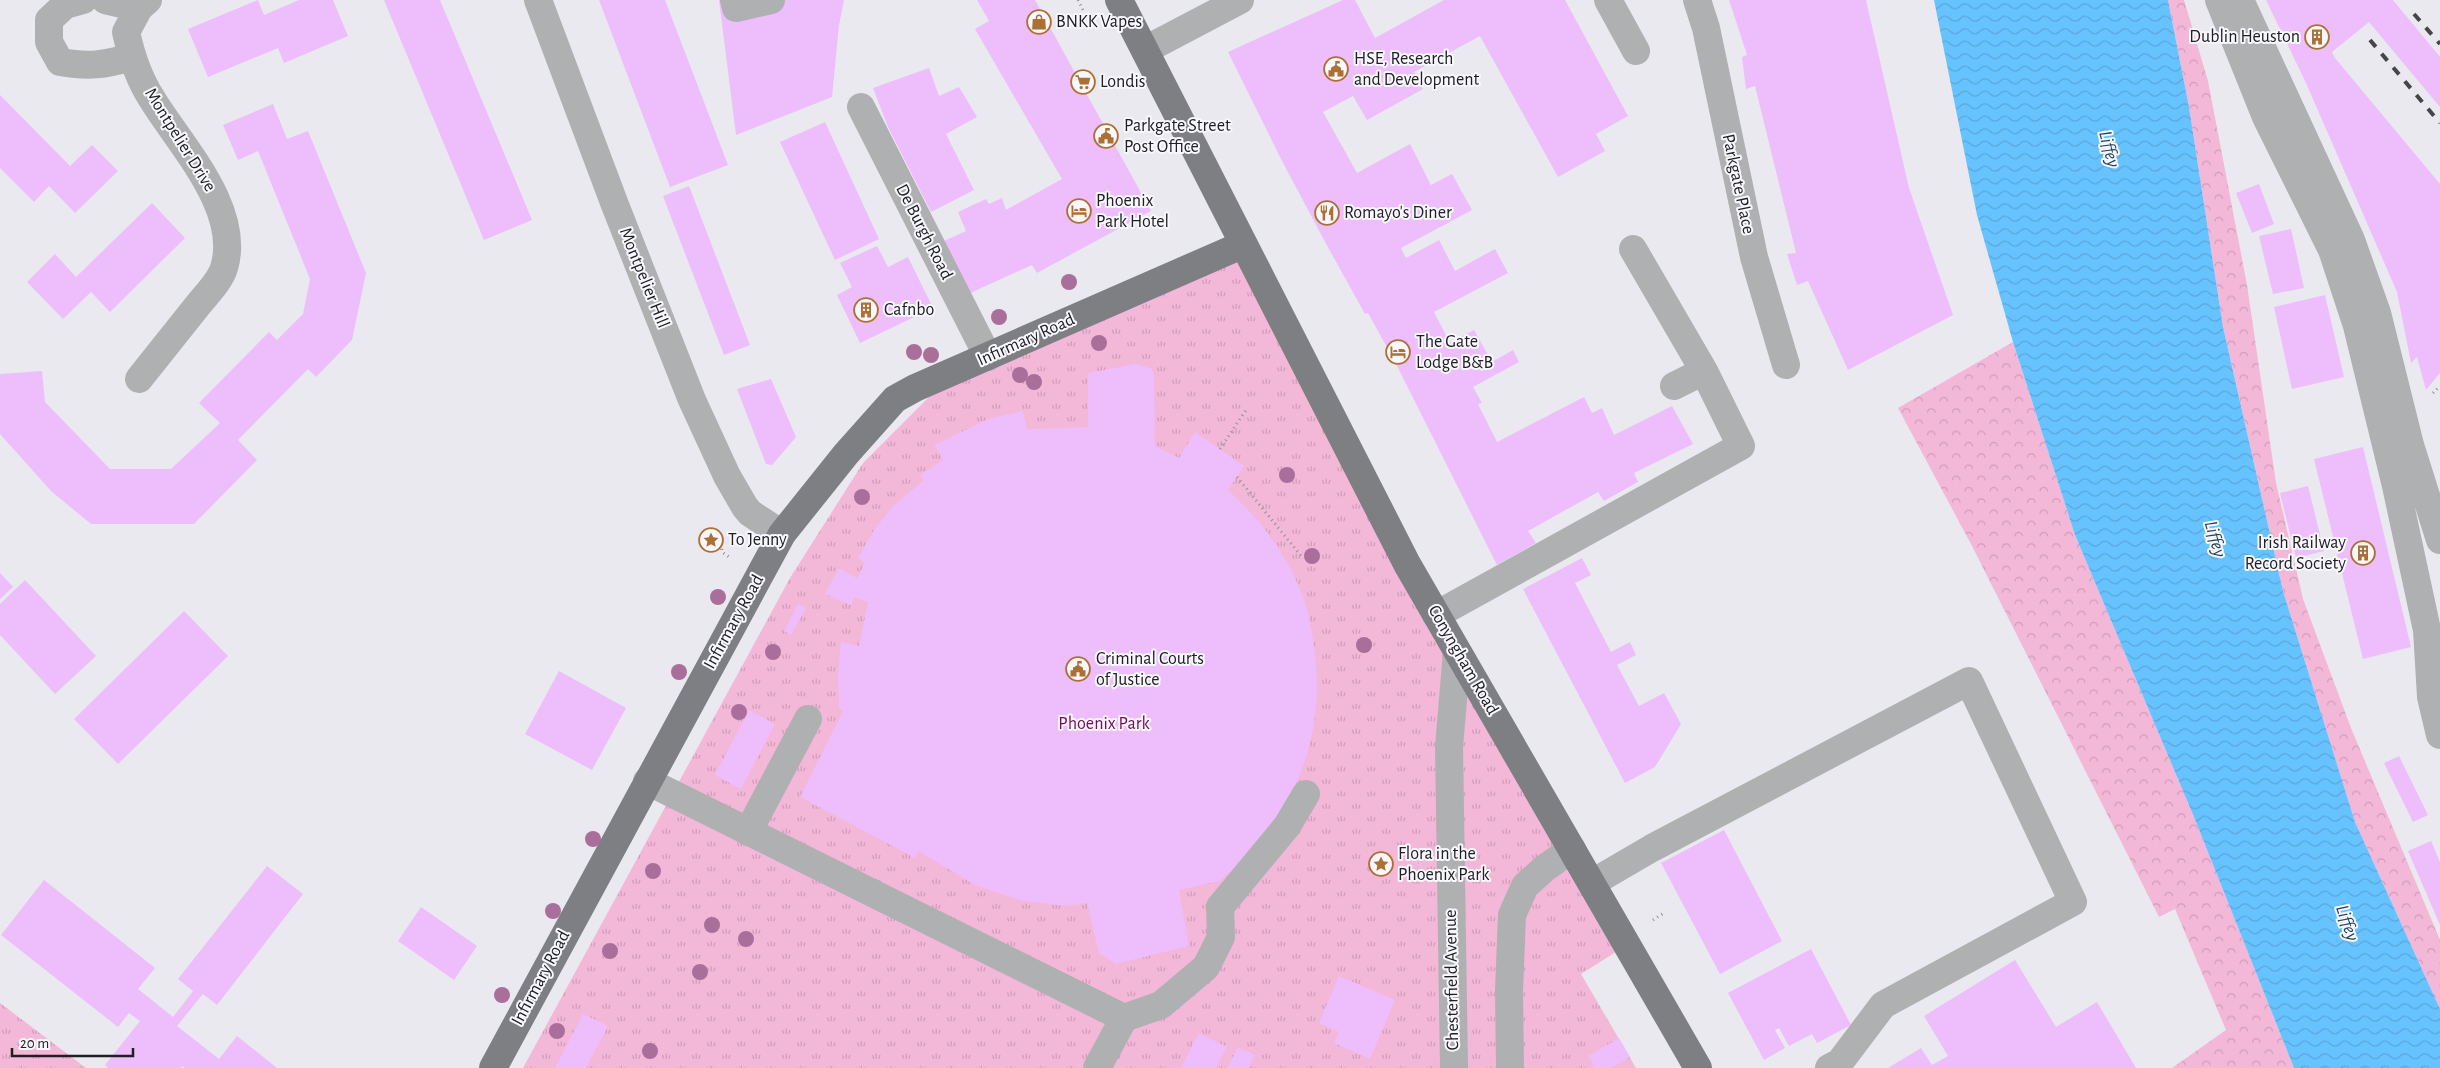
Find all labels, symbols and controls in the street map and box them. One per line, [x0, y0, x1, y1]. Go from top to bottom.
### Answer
shop icon: BNKK Vapes [1026, 9, 1052, 35]
place label: BNKK Vapes [1056, 13, 1142, 31]
building icon: Dublin Heuston [2304, 24, 2330, 50]
place label: Dublin Heuston [2189, 28, 2300, 46]
place label: HSE, Research and Development [1354, 50, 1480, 89]
public building icon: HSE, Research and Development [1323, 56, 1349, 82]
supermarket icon: Londis [1070, 69, 1096, 95]
place label: Londis [1100, 73, 1146, 91]
street label: Montpelier Drive [141, 85, 219, 195]
place label: Parkgate Street Post Office [1124, 117, 1231, 156]
public building icon: Parkgate Street Post Office [1093, 123, 1119, 149]
water label: Liffey [2095, 129, 2123, 169]
street label: Parkgate Place [1719, 132, 1757, 236]
street label: De Burgh Road [892, 181, 956, 283]
place label: Phoenix Park Hotel [1096, 192, 1169, 231]
hotel icon: Phoenix Park Hotel [1066, 198, 1092, 224]
restaurant icon: Romayo's Diner [1314, 200, 1340, 226]
place label: Romayo's Diner [1344, 204, 1452, 222]
street label: Montpelier Hill [616, 225, 672, 331]
building icon: Cafnbo [853, 297, 879, 323]
place label: Cafnbo [884, 301, 934, 319]
street label: Infirmary Road [975, 311, 1077, 369]
place label: The Gate Lodge B&B [1416, 333, 1493, 372]
hotel icon: The Gate Lodge B&B [1385, 339, 1411, 365]
water label: Liffey [2201, 519, 2229, 560]
place icon: To Jenny [698, 527, 724, 553]
place label: To Jenny [728, 531, 787, 549]
place label: Irish Railway Record Society [2245, 534, 2346, 573]
building icon: Irish Railway Record Society [2350, 540, 2376, 566]
street label: Infirmary Road [701, 572, 767, 672]
street label: Conyngham Road [1424, 602, 1502, 718]
place label: Criminal Courts of Justice [1096, 650, 1204, 689]
public building icon: Criminal Courts of Justice [1065, 656, 1091, 682]
park label: Phoenix Park [1058, 715, 1150, 733]
place label: Flora in the Phoenix Park [1398, 845, 1490, 884]
place icon: Flora in the Phoenix Park [1368, 851, 1394, 877]
water label: Liffey [2332, 902, 2362, 944]
street label: Chesterfield Avenue [1442, 909, 1462, 1051]
street label: Infirmary Road [509, 928, 573, 1028]
scale bar [12, 1026, 134, 1058]
text: 20 m [20, 1036, 49, 1051]

